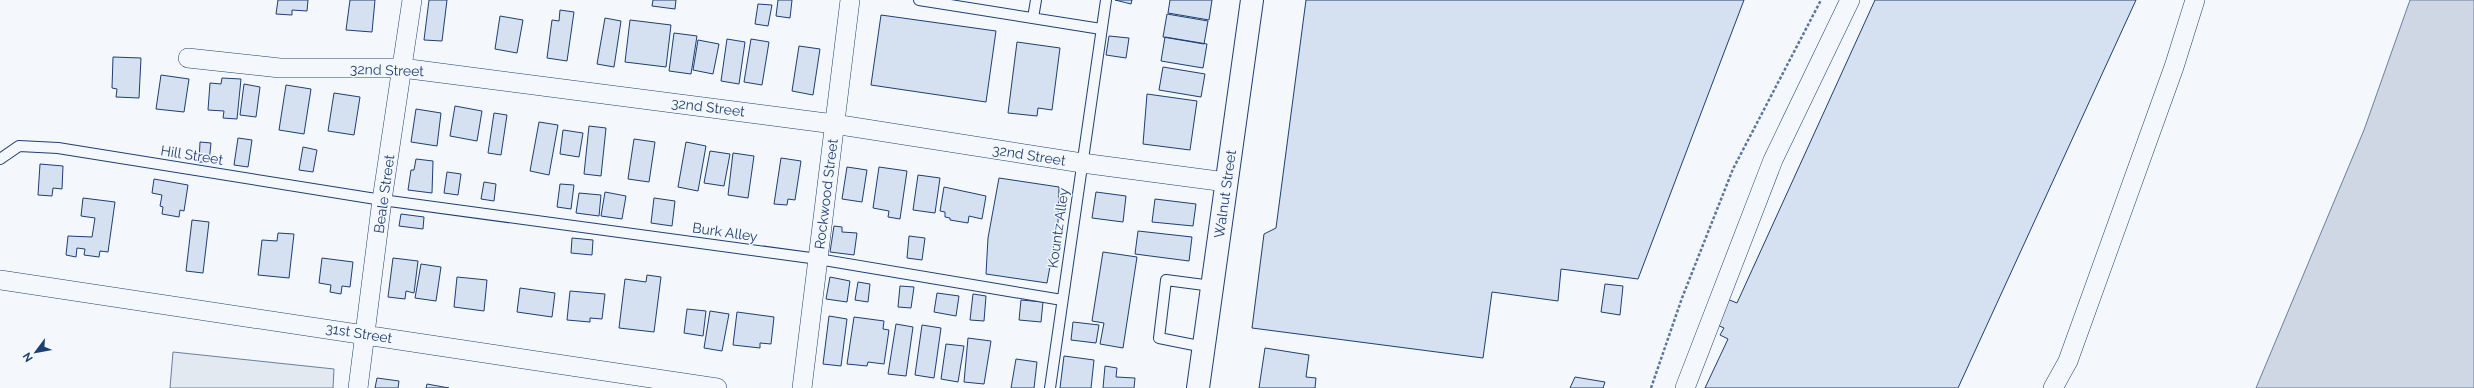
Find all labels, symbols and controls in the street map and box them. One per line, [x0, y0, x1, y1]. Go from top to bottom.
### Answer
street label: 32nd Street [350, 61, 425, 79]
street label: 32nd Street [670, 95, 746, 119]
street label: Rockwood Street [811, 138, 841, 250]
street label: 32nd Street [991, 141, 1067, 169]
street label: Hill Street [160, 142, 225, 168]
street label: Walnut Street [1211, 149, 1239, 239]
street label: Beale Street [371, 153, 398, 235]
street label: Kountz Alley [1044, 187, 1072, 269]
street label: Burk Alley [691, 219, 759, 245]
street label: 31st Street [325, 320, 394, 346]
north arrow [16, 332, 56, 372]
text: N [20, 350, 36, 364]

